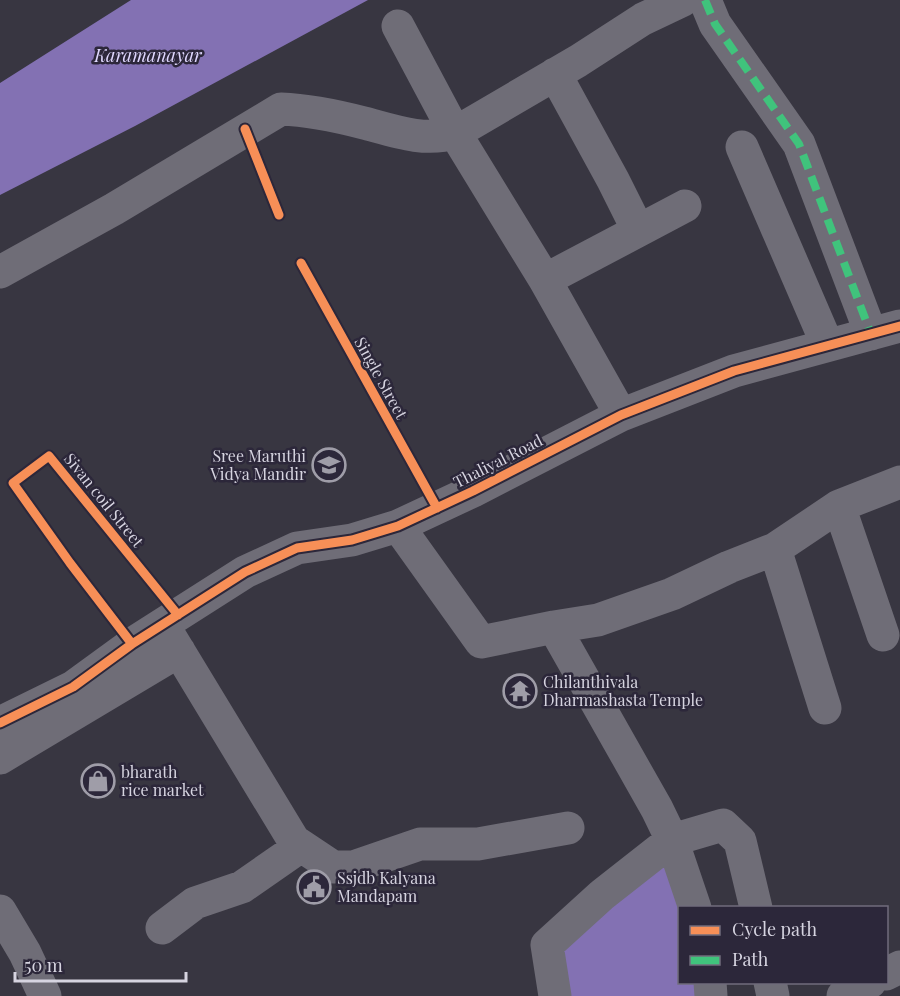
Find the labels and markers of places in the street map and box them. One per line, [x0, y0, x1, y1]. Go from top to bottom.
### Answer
place label: Sree Maruthi Vidya Mandir [209, 445, 306, 484]
school or university icon: Sree Maruthi Vidya Mandir [311, 447, 347, 483]
place label: Chilanthivala Dharmashasta Temple [543, 671, 703, 710]
temple icon: Chilanthivala Dharmashasta Temple [502, 673, 538, 709]
place label: bharath rice market [121, 761, 204, 800]
shop icon: bharath rice market [80, 763, 116, 799]
place label: Ssjdb Kalyana Mandapam [337, 867, 436, 906]
public building icon: Ssjdb Kalyana Mandapam [296, 869, 332, 905]

